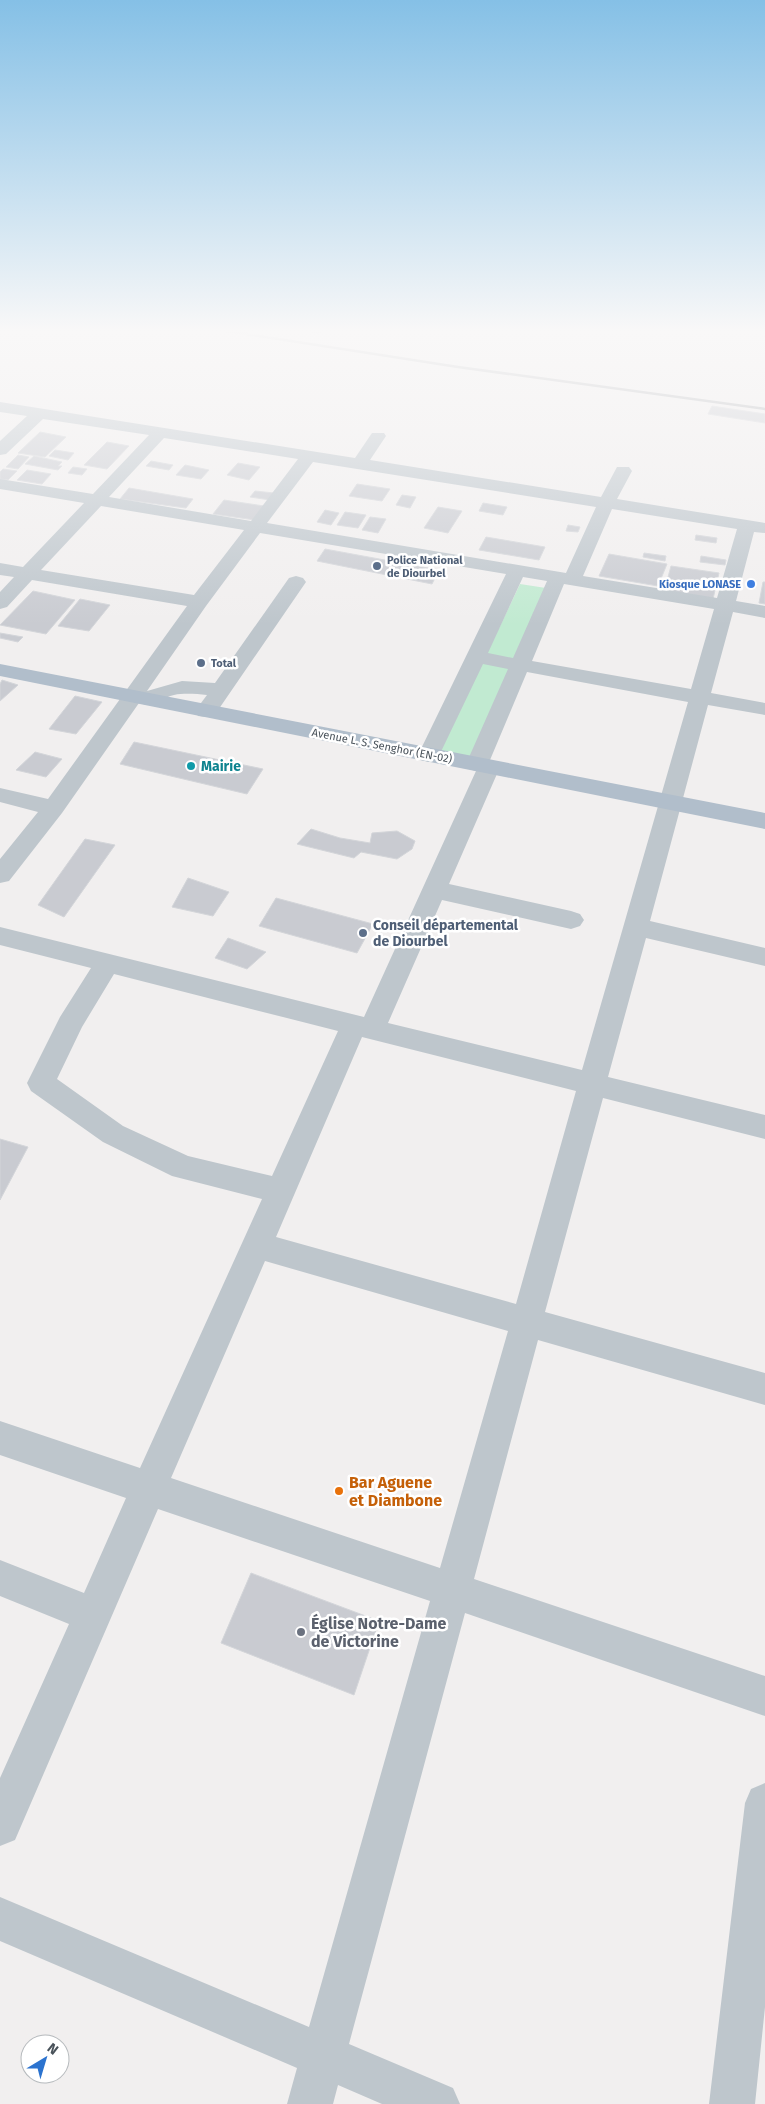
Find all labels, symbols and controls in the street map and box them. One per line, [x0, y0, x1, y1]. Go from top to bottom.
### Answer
place label: Police National de Diourbel [387, 554, 463, 580]
marker: Police National de Diourbel [371, 560, 383, 572]
place label: Kiosque LONASE [659, 578, 741, 591]
marker: Kiosque LONASE [745, 578, 757, 590]
marker: Total [195, 657, 207, 669]
place label: Total [211, 657, 237, 670]
street label: Avenue L. S. Senghor (EN-02) [311, 726, 454, 766]
place label: Mairie [201, 758, 241, 775]
marker: Mairie [185, 760, 197, 772]
place label: Conseil départemental de Diourbel [373, 917, 519, 950]
marker: Conseil départemental de Diourbel [357, 927, 369, 939]
place label: Bar Aguene et Diambone [349, 1473, 442, 1510]
marker: Bar Aguene et Diambone [333, 1485, 345, 1497]
place label: Église Notre-Dame de Victorine [311, 1613, 446, 1651]
marker: Église Notre-Dame de Victorine [295, 1626, 307, 1638]
north arrow [20, 2034, 70, 2084]
text: N [44, 2040, 62, 2059]

